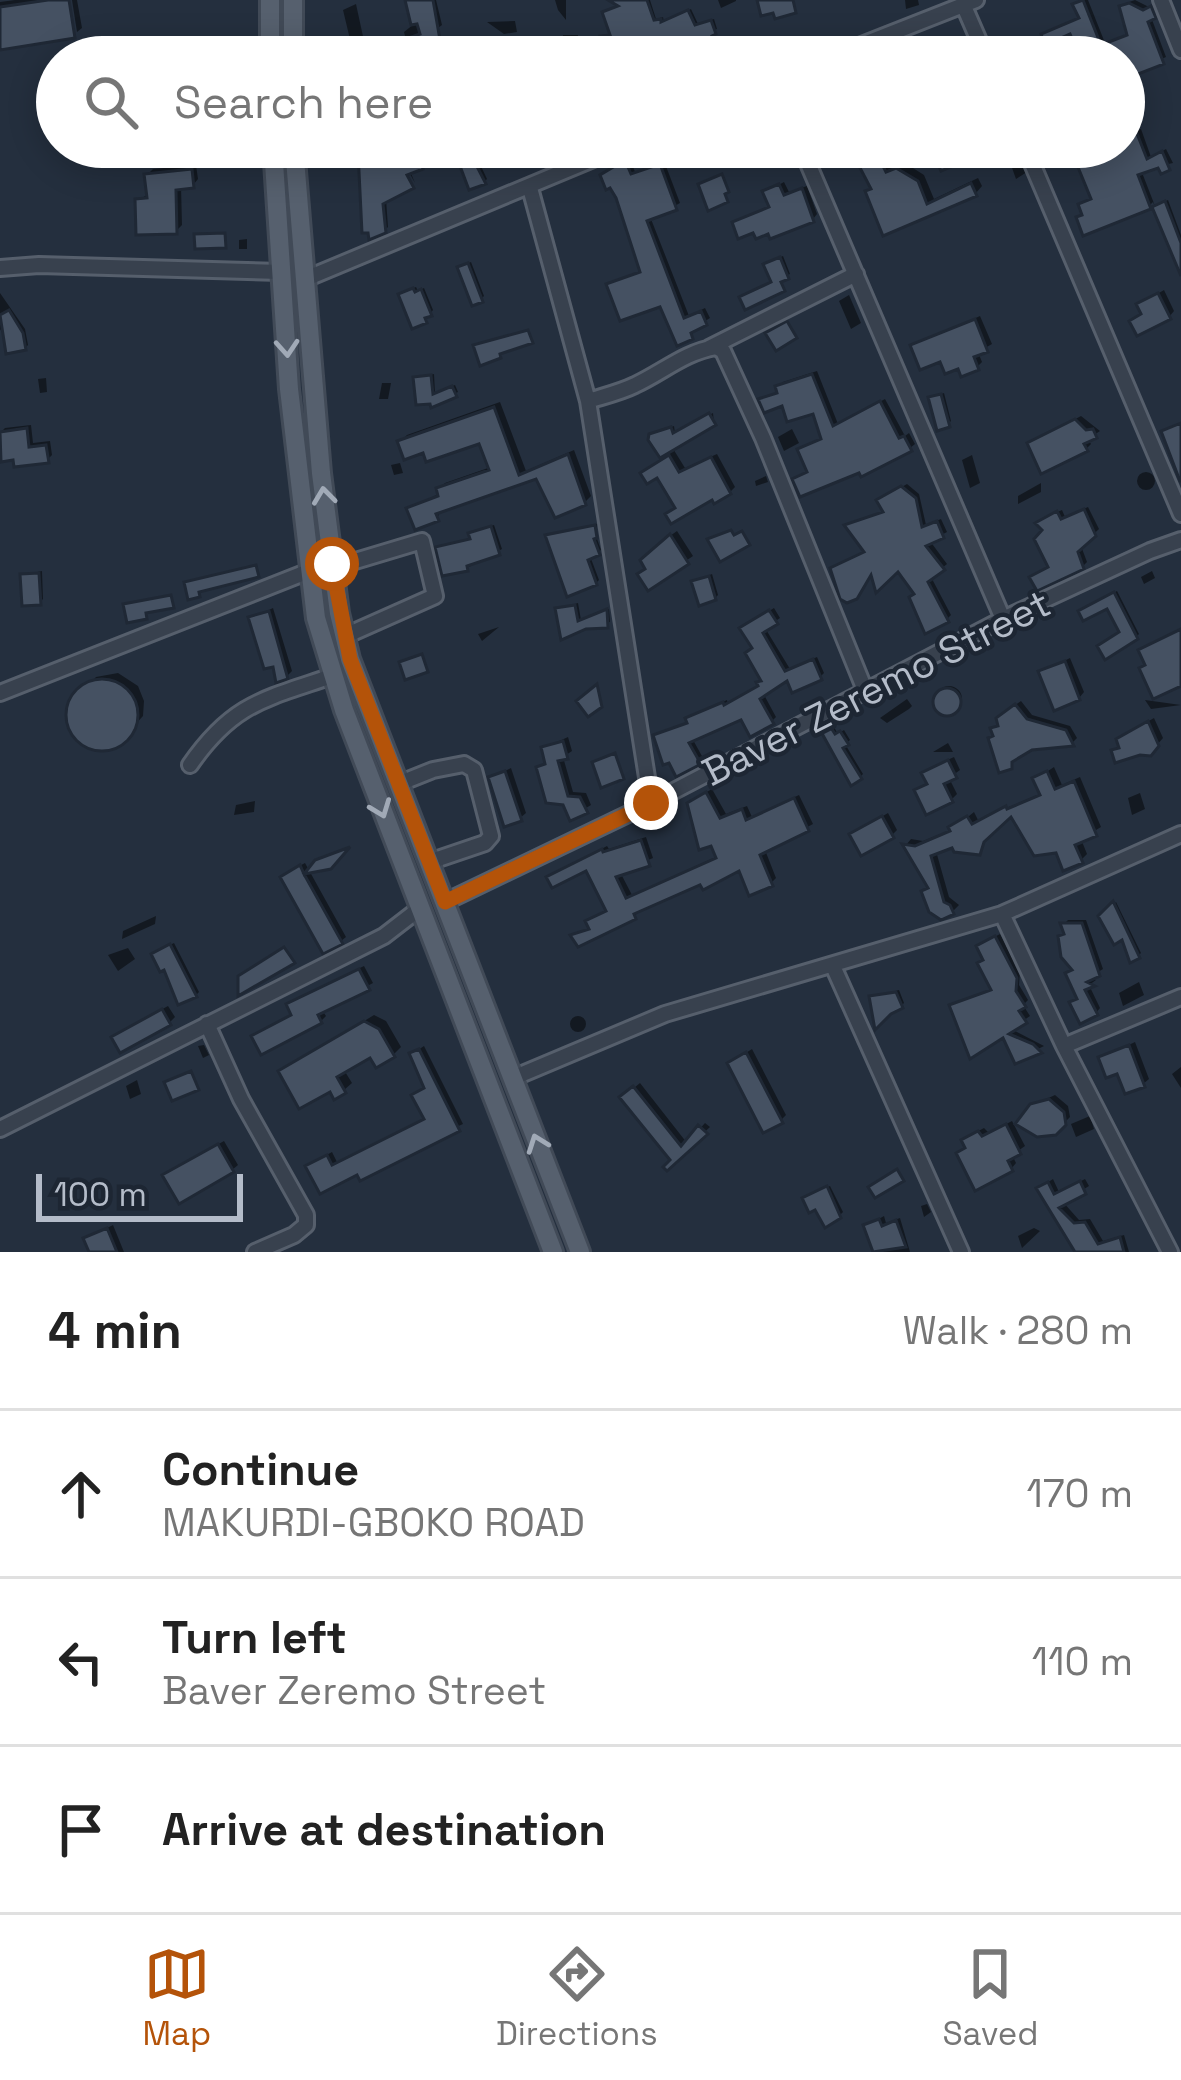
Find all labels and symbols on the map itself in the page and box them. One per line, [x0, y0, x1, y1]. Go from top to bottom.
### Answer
one-way arrow [273, 338, 299, 357]
one-way arrow [311, 487, 337, 506]
route start [305, 537, 359, 591]
street label: Baver Zeremo Street [694, 578, 1058, 796]
route end [624, 776, 678, 830]
one-way arrow [367, 797, 392, 818]
one-way arrow [527, 1134, 551, 1155]
scale bar [36, 1168, 243, 1221]

